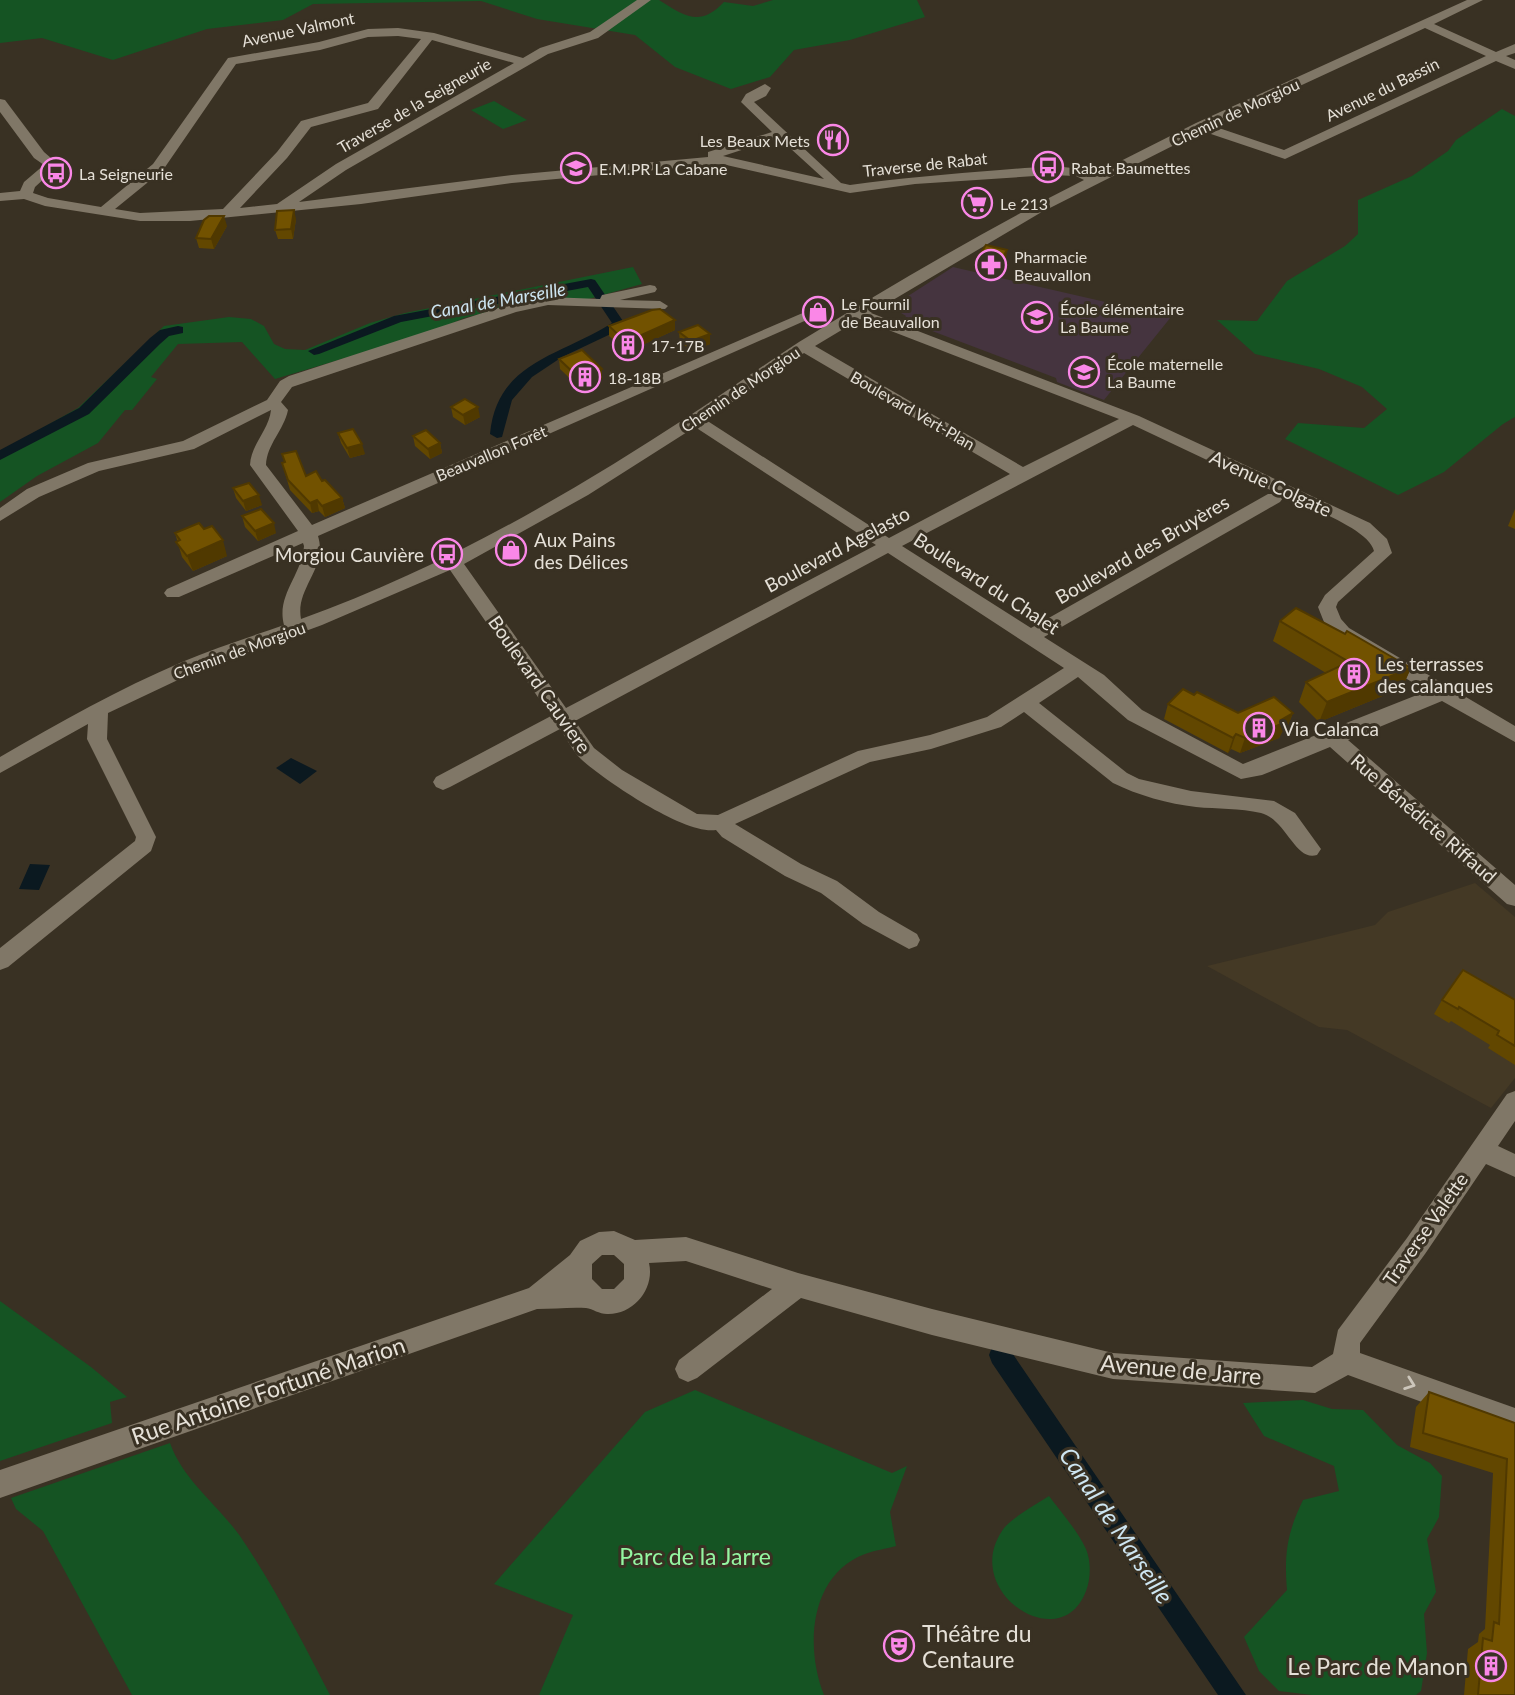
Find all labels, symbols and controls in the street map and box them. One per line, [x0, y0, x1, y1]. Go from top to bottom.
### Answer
street label: Avenue Valmont [240, 8, 356, 50]
street label: Traverse de la Seigneurie [334, 53, 494, 157]
street label: Avenue du Bassin [1322, 53, 1442, 125]
street label: Chemin de Morgiou [1168, 74, 1302, 150]
restaurant icon: Les Beaux Mets [816, 123, 850, 157]
place label: Les Beaux Mets [700, 131, 810, 150]
street label: Traverse de Rabat [862, 148, 988, 180]
bus stop icon: Rabat Baumettes [1031, 150, 1065, 184]
school or university icon: E.M.PR La Cabane [559, 151, 593, 185]
bus stop icon: La Seigneurie [39, 156, 73, 190]
place label: Rabat Baumettes [1071, 158, 1190, 177]
place label: E.M.PR La Cabane [599, 159, 728, 178]
place label: La Seigneurie [79, 164, 173, 183]
supermarket icon: Le 213 [960, 186, 994, 220]
place label: Le 213 [1000, 194, 1048, 213]
place label: Pharmacie Beauvallon [1014, 247, 1091, 284]
pharmacy icon: Pharmacie Beauvallon [974, 248, 1008, 282]
water label: Canal de Marseille [429, 277, 567, 323]
place label: Le Fournil de Beauvallon [841, 294, 940, 331]
shop icon: Le Fournil de Beauvallon [801, 295, 835, 329]
place label: École élémentaire La Baume [1060, 299, 1184, 336]
school or university icon: École élémentaire La Baume [1020, 300, 1054, 334]
building icon: 17-17B [611, 328, 645, 362]
place label: 17-17B [651, 336, 704, 355]
street label: Chemin de Morgiou [677, 342, 803, 436]
place label: École maternelle La Baume [1107, 354, 1223, 391]
school or university icon: École maternelle La Baume [1067, 355, 1101, 389]
building icon: 18-18B [568, 360, 602, 394]
street label: Boulevard Vert-Plan [848, 367, 978, 453]
place label: 18-18B [608, 368, 661, 387]
street label: Beauvallon Forêt [433, 421, 549, 485]
street label: Avenue Colgate [1207, 445, 1335, 521]
street label: Boulevard des Bruyères [1051, 490, 1233, 608]
street label: Boulevard Agelasto [761, 501, 913, 597]
street label: Boulevard du Chalet [910, 527, 1064, 639]
place label: Aux Pains des Délices [534, 528, 628, 573]
shop icon: Aux Pains des Délices [494, 533, 528, 567]
bus stop icon: Morgiou Cauvière [430, 537, 464, 571]
place label: Morgiou Cauvière [275, 543, 424, 566]
street label: Boulevard Cauviere [484, 611, 596, 757]
street label: Chemin de Morgiou [170, 617, 308, 683]
place label: Les terrasses des calanques [1377, 652, 1493, 697]
building icon: Les terrasses des calanques [1337, 657, 1371, 691]
building icon: Via Calanca [1242, 711, 1276, 745]
place label: Via Calanca [1282, 717, 1379, 740]
street label: Rue Bénédicte Riffaud [1347, 749, 1501, 887]
street label: Traverse Valette [1378, 1168, 1472, 1290]
street label: Rue Antoine Fortuné Marion [128, 1330, 408, 1450]
street label: Avenue de Jarre [1099, 1348, 1263, 1390]
one-way arrow [1403, 1376, 1415, 1390]
water label: Canal de Marseille [1054, 1441, 1180, 1609]
park label: Parc de la Jarre [619, 1542, 771, 1570]
place label: Théâtre du Centaure [922, 1619, 1032, 1673]
theatre icon: Théâtre du Centaure [882, 1629, 916, 1663]
building icon: Le Parc de Manon [1474, 1649, 1508, 1683]
place label: Le Parc de Manon [1287, 1652, 1468, 1680]

